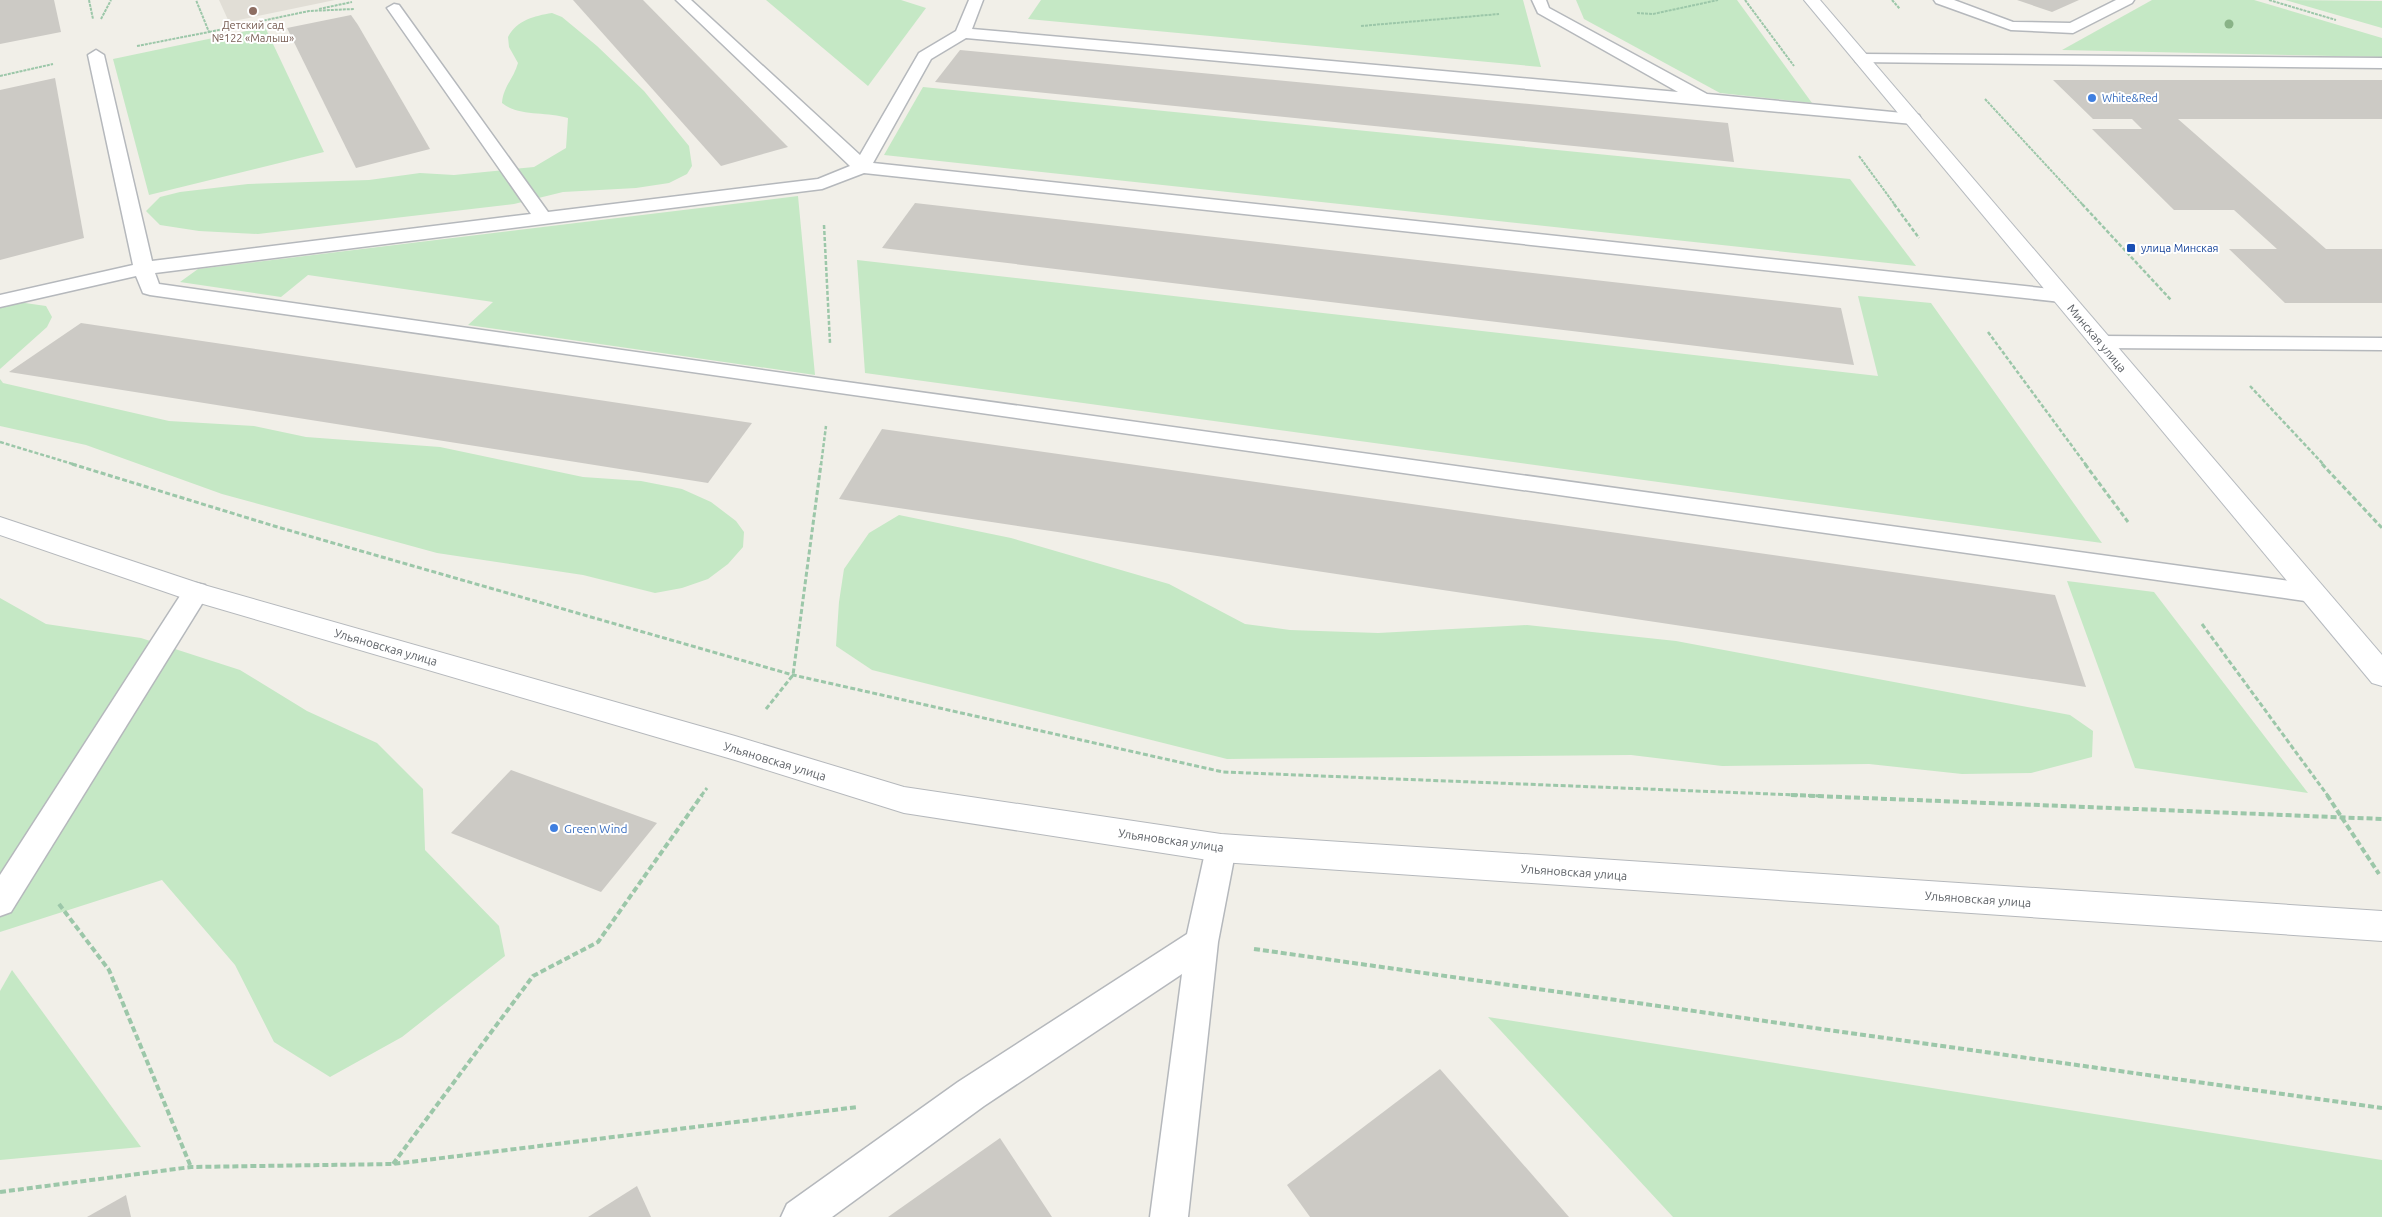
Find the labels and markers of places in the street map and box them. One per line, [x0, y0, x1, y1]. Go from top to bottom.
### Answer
marker: Детский сад №122 «Малыш» [247, 5, 259, 17]
place label: Детский сад №122 «Малыш» [212, 19, 294, 44]
marker: White&Red [2086, 92, 2098, 104]
place label: White&Red [2102, 92, 2158, 104]
marker: улица Минская [2125, 242, 2137, 254]
place label: улица Минская [2141, 242, 2218, 254]
marker: Green Wind [548, 822, 560, 834]
place label: Green Wind [564, 822, 627, 835]

